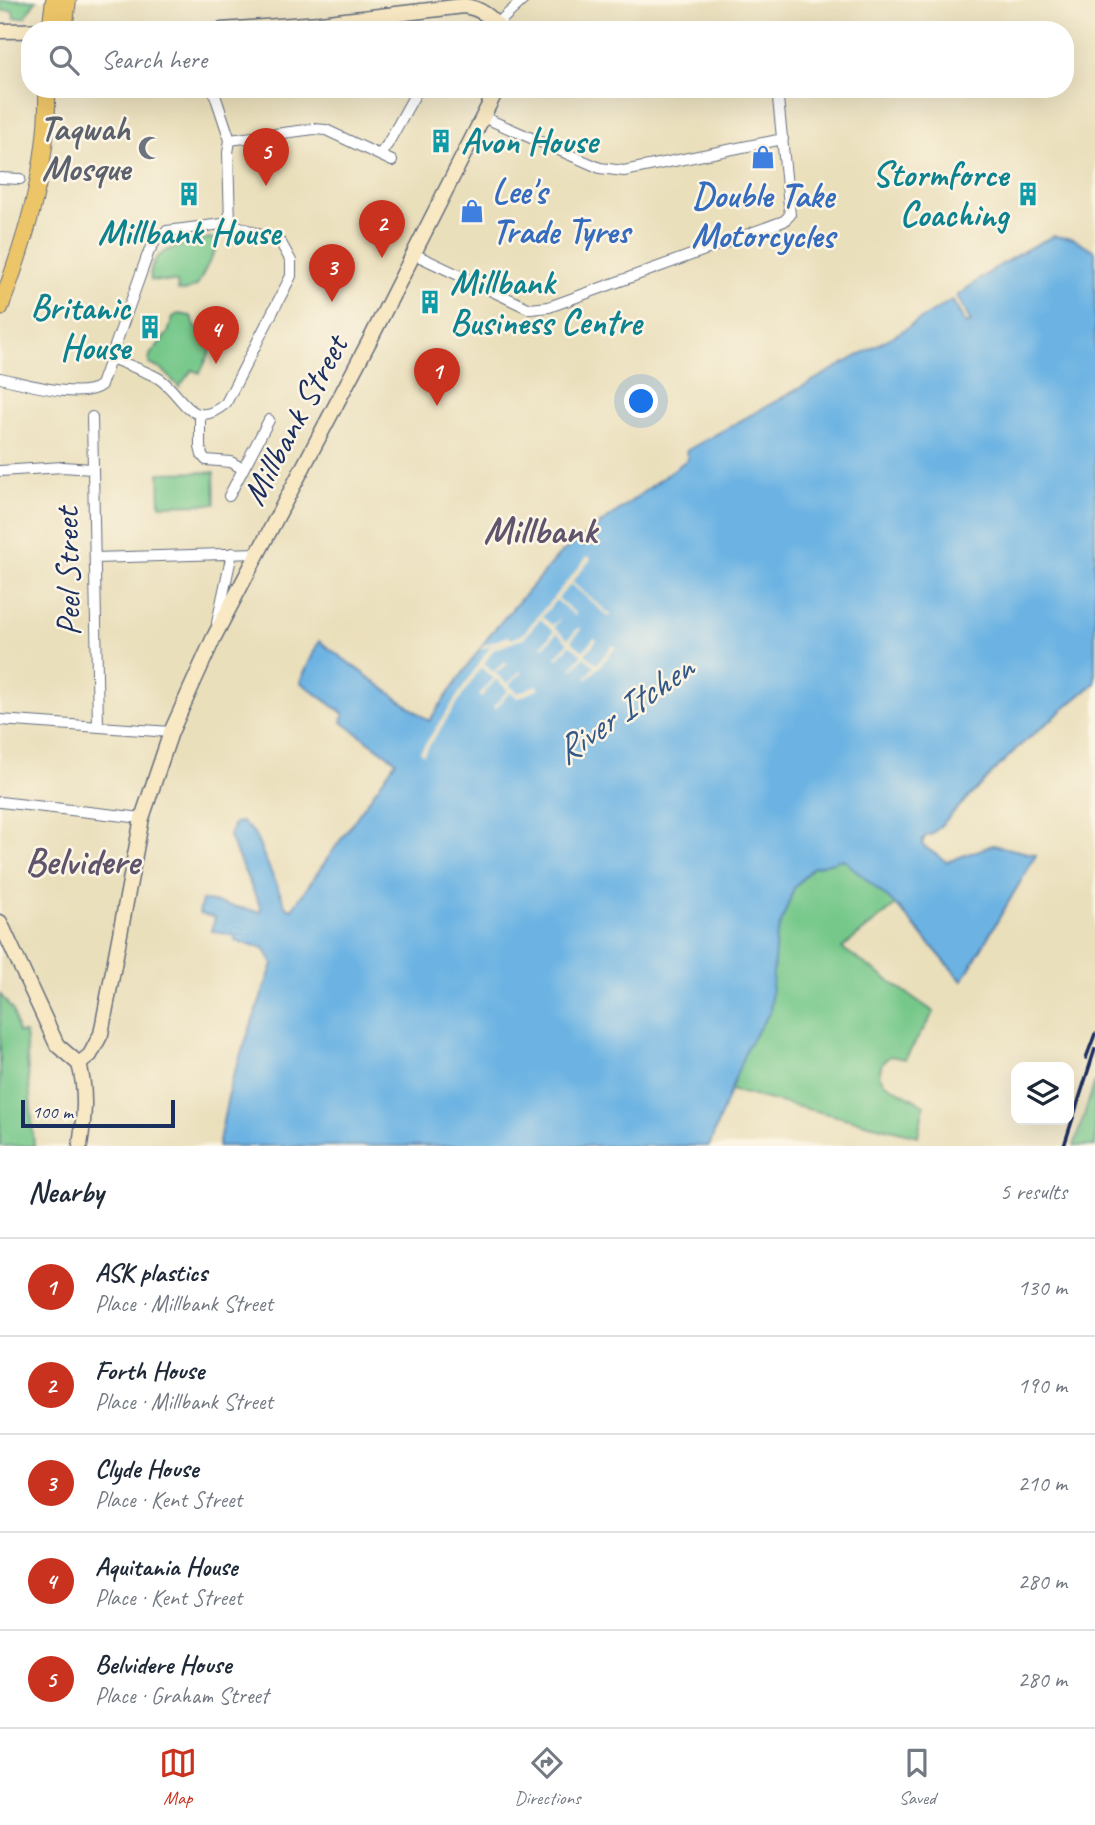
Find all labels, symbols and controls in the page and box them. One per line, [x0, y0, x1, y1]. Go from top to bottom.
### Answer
search box [21, 21, 1074, 98]
icon: search [45, 41, 83, 79]
text: Search here [101, 43, 207, 76]
place label: Taqwah Mosque [40, 106, 132, 191]
place label: Avon House [461, 119, 600, 164]
building icon: Avon House [427, 127, 455, 155]
pin: 5 [243, 128, 289, 186]
mosque icon: Taqwah Mosque [136, 134, 164, 162]
shop icon: Double Take Motorcycles [749, 143, 777, 171]
place label: Stormforce Coaching [872, 152, 1010, 237]
place label: Lee's Trade Tyres [492, 169, 633, 254]
place label: Double Take Motorcycles [691, 173, 838, 258]
building icon: Millbank House [175, 180, 203, 208]
building icon: Stormforce Coaching [1014, 180, 1042, 208]
shop icon: Lee's Trade Tyres [458, 197, 486, 225]
pin: 2 [359, 200, 405, 258]
place label: Millbank House [98, 210, 282, 255]
pin: 3 [309, 244, 355, 302]
place label: Millbank Business Centre [450, 260, 644, 345]
place label: Britanic House [30, 285, 132, 370]
building icon: Millbank Business Centre [416, 288, 444, 316]
pin: 4 [193, 306, 239, 364]
building icon: Britanic House [136, 313, 164, 341]
street label: Millbank Street [231, 325, 360, 513]
pin: 1 [414, 348, 460, 406]
your location [624, 384, 658, 418]
street label: Peel Street [44, 504, 91, 636]
district label: Millbank [483, 507, 599, 554]
water label: River Itchen [545, 643, 705, 774]
district label: Belvidere [25, 838, 142, 885]
map controls [1011, 1062, 1074, 1125]
button: layers [1011, 1062, 1074, 1125]
scale bar [21, 1097, 175, 1129]
text: 100 m [32, 1100, 73, 1124]
text: Nearby [28, 1173, 104, 1211]
text: 5 results [1000, 1177, 1067, 1206]
text: ASK plastics [95, 1256, 207, 1289]
text: 1 [46, 1273, 56, 1302]
text: 130 m [1018, 1273, 1067, 1302]
text: Place · Millbank Street [95, 1289, 273, 1318]
text: Forth House [95, 1354, 204, 1387]
text: 2 [46, 1371, 56, 1400]
text: 190 m [1018, 1371, 1067, 1400]
text: Place · Millbank Street [95, 1387, 273, 1416]
text: Clyde House [95, 1452, 198, 1485]
text: 3 [46, 1469, 56, 1498]
text: 210 m [1018, 1469, 1067, 1498]
text: Place · Kent Street [95, 1485, 242, 1514]
text: Aquitania House [95, 1550, 238, 1583]
text: 4 [46, 1567, 56, 1596]
text: 280 m [1018, 1567, 1067, 1596]
text: Place · Kent Street [95, 1583, 242, 1612]
text: Belvidere House [95, 1648, 231, 1681]
text: 5 [46, 1665, 56, 1694]
text: 280 m [1018, 1665, 1067, 1694]
text: Place · Graham Street [95, 1681, 268, 1710]
tab: Map [159, 1744, 197, 1810]
tab: Directions [514, 1744, 581, 1810]
tab: Saved [898, 1744, 936, 1810]

